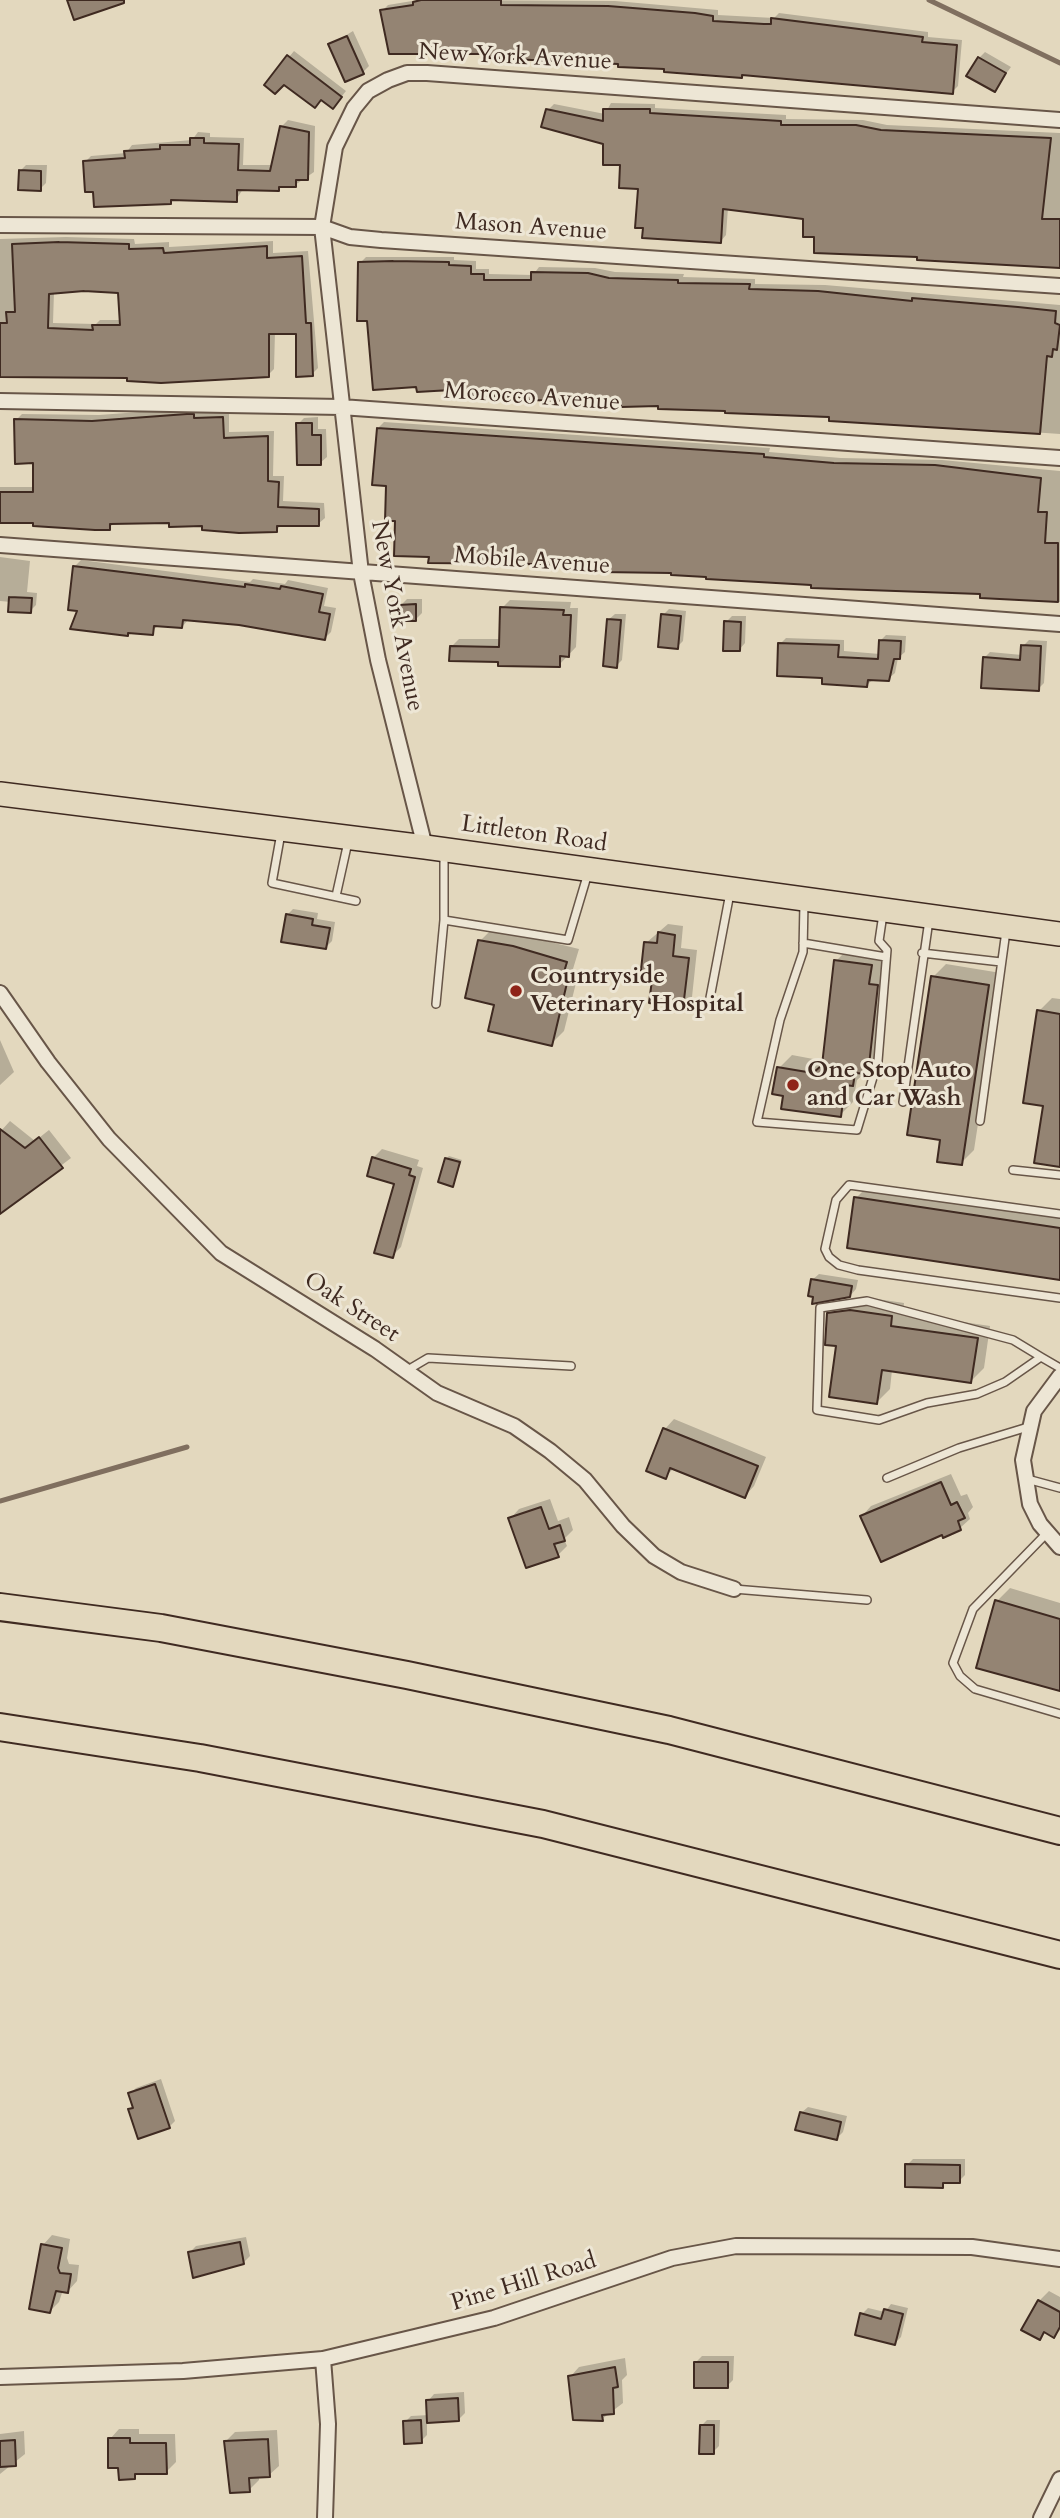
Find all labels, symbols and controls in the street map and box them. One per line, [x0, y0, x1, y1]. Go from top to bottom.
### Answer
street label: New York Avenue [417, 39, 613, 77]
street label: Mason Avenue [454, 208, 608, 248]
street label: Morocco Avenue [443, 377, 621, 419]
street label: New York Avenue [363, 518, 429, 714]
street label: Mobile Avenue [453, 542, 611, 582]
street label: Littleton Road [459, 811, 609, 859]
place label: Countryside Veterinary Hospital [530, 963, 744, 1019]
marker: Countryside Veterinary Hospital [508, 983, 524, 999]
place label: One Stop Auto and Car Wash [807, 1057, 971, 1113]
marker: One Stop Auto and Car Wash [785, 1077, 801, 1093]
street label: Oak Street [298, 1266, 404, 1350]
street label: Pine Hill Road [448, 2247, 600, 2319]

